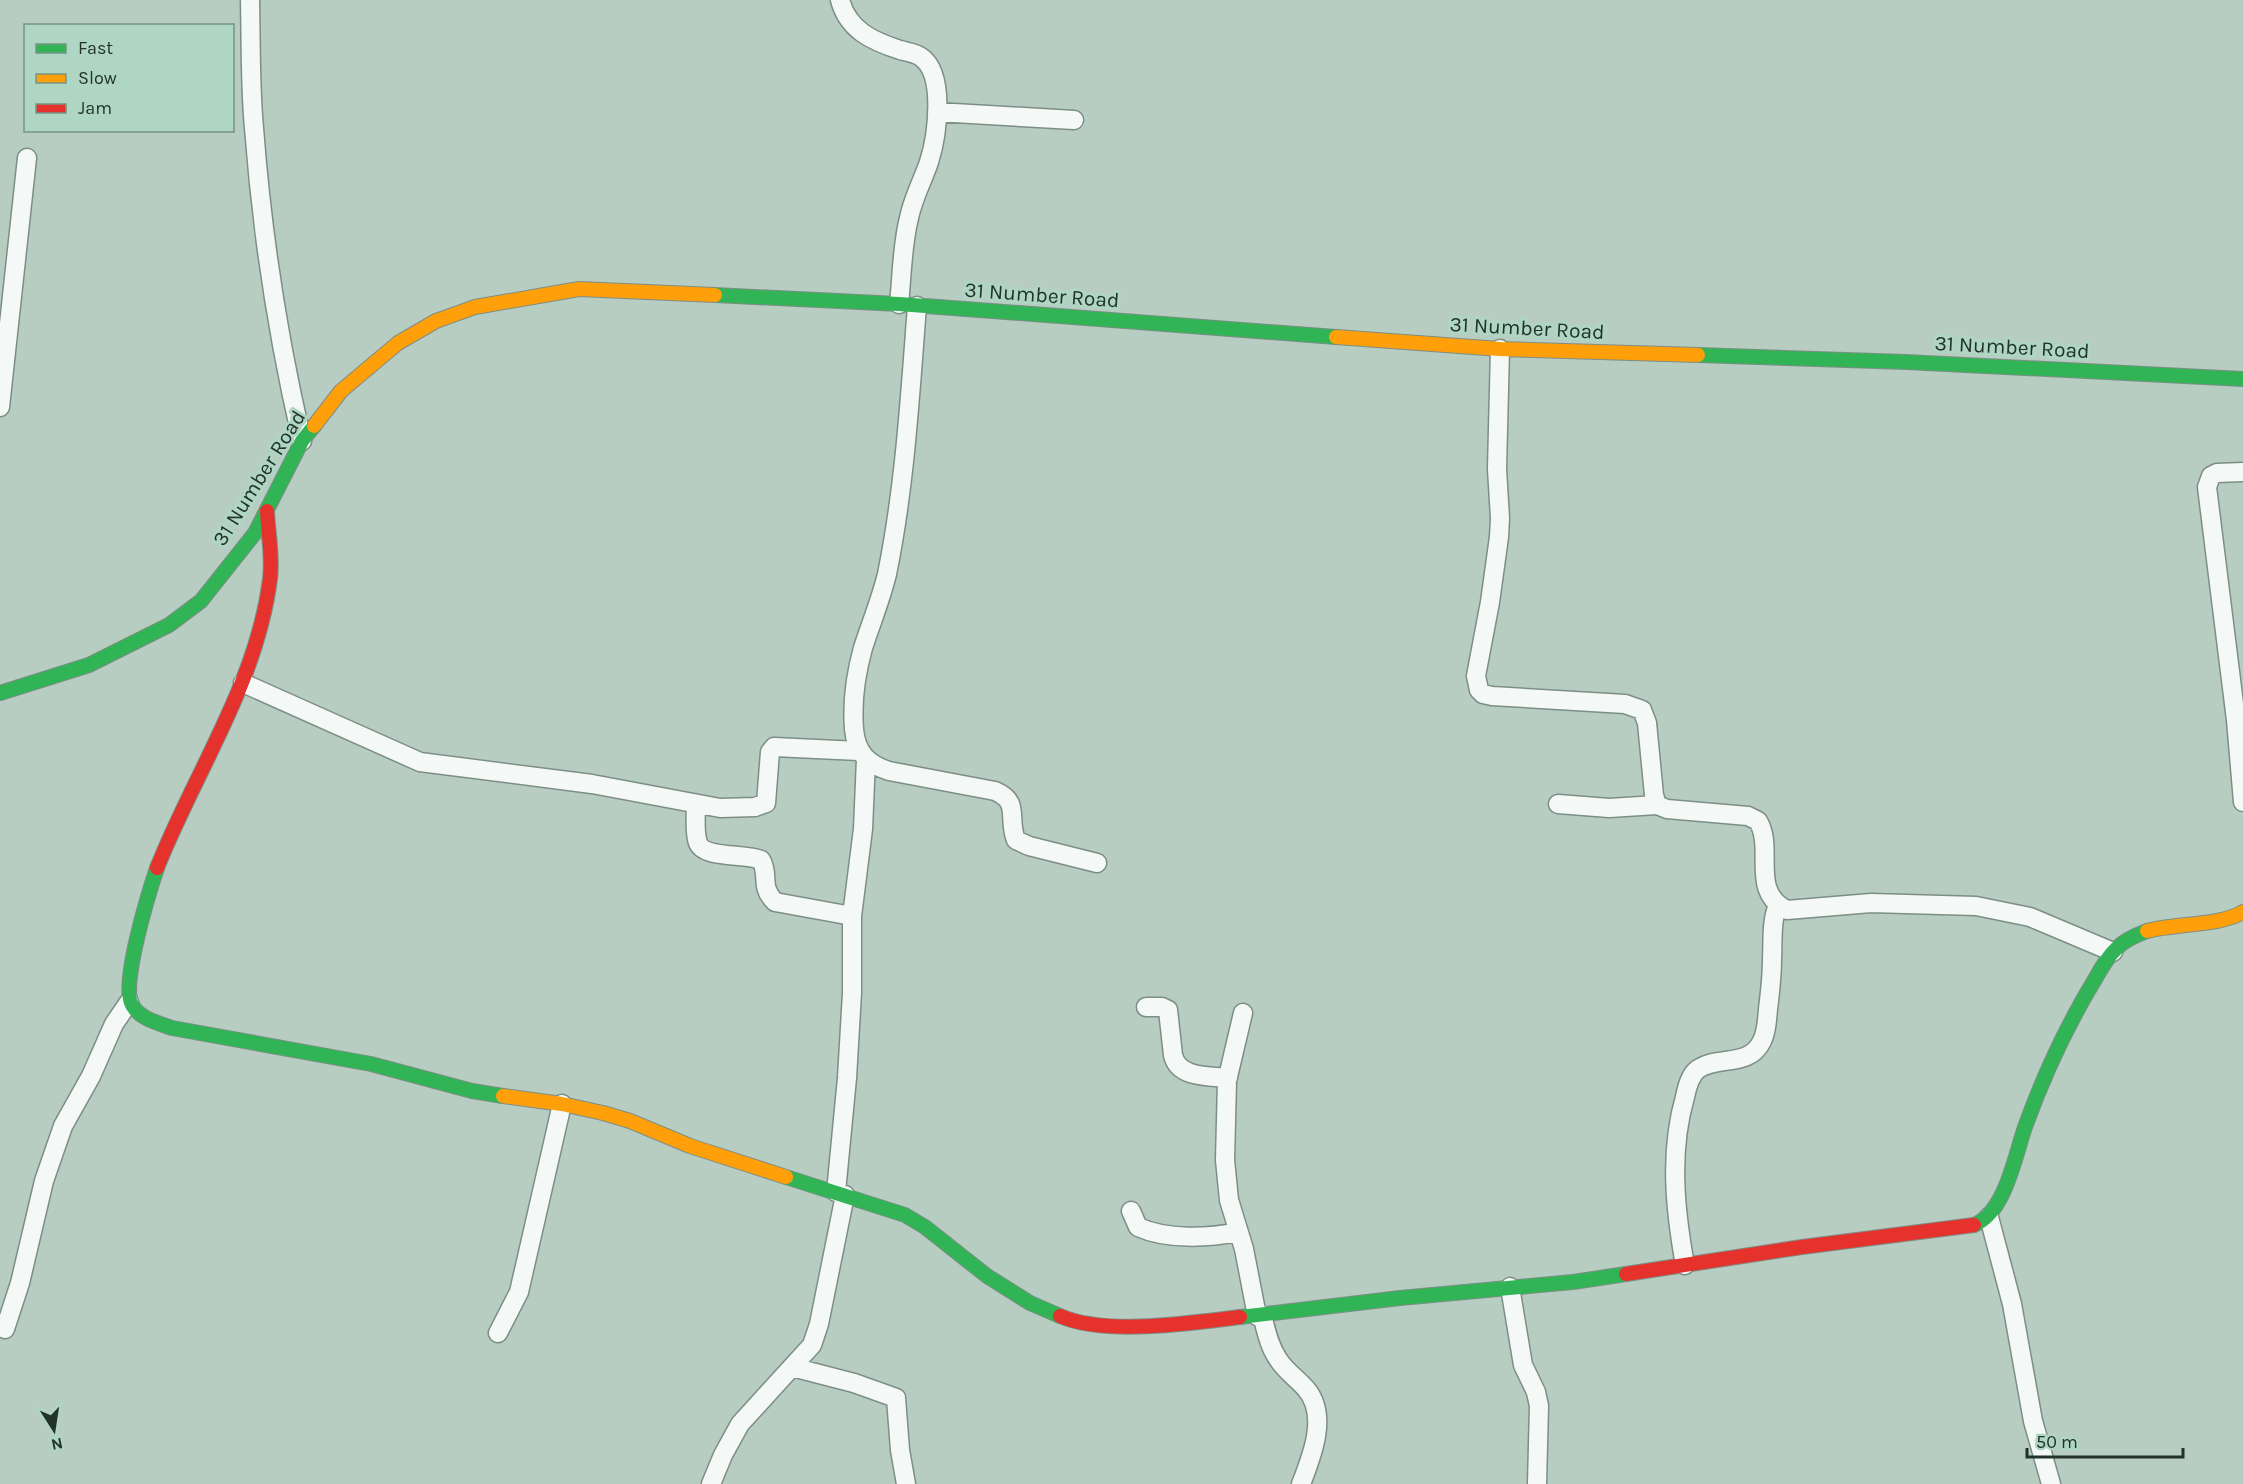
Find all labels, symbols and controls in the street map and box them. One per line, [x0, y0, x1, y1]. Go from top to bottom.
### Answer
legend [24, 24, 234, 132]
text: Fast [78, 37, 113, 59]
text: Slow [78, 67, 117, 89]
text: Jam [78, 97, 112, 119]
street label: 31 Number Road [964, 278, 1120, 312]
street label: 31 Number Road [1449, 312, 1605, 344]
street label: 31 Number Road [1934, 331, 2090, 363]
street label: 31 Number Road [208, 406, 310, 550]
north arrow [24, 1400, 84, 1460]
scale bar [2027, 1421, 2183, 1459]
text: 50 m [2036, 1431, 2078, 1453]
text: N [49, 1434, 65, 1455]

